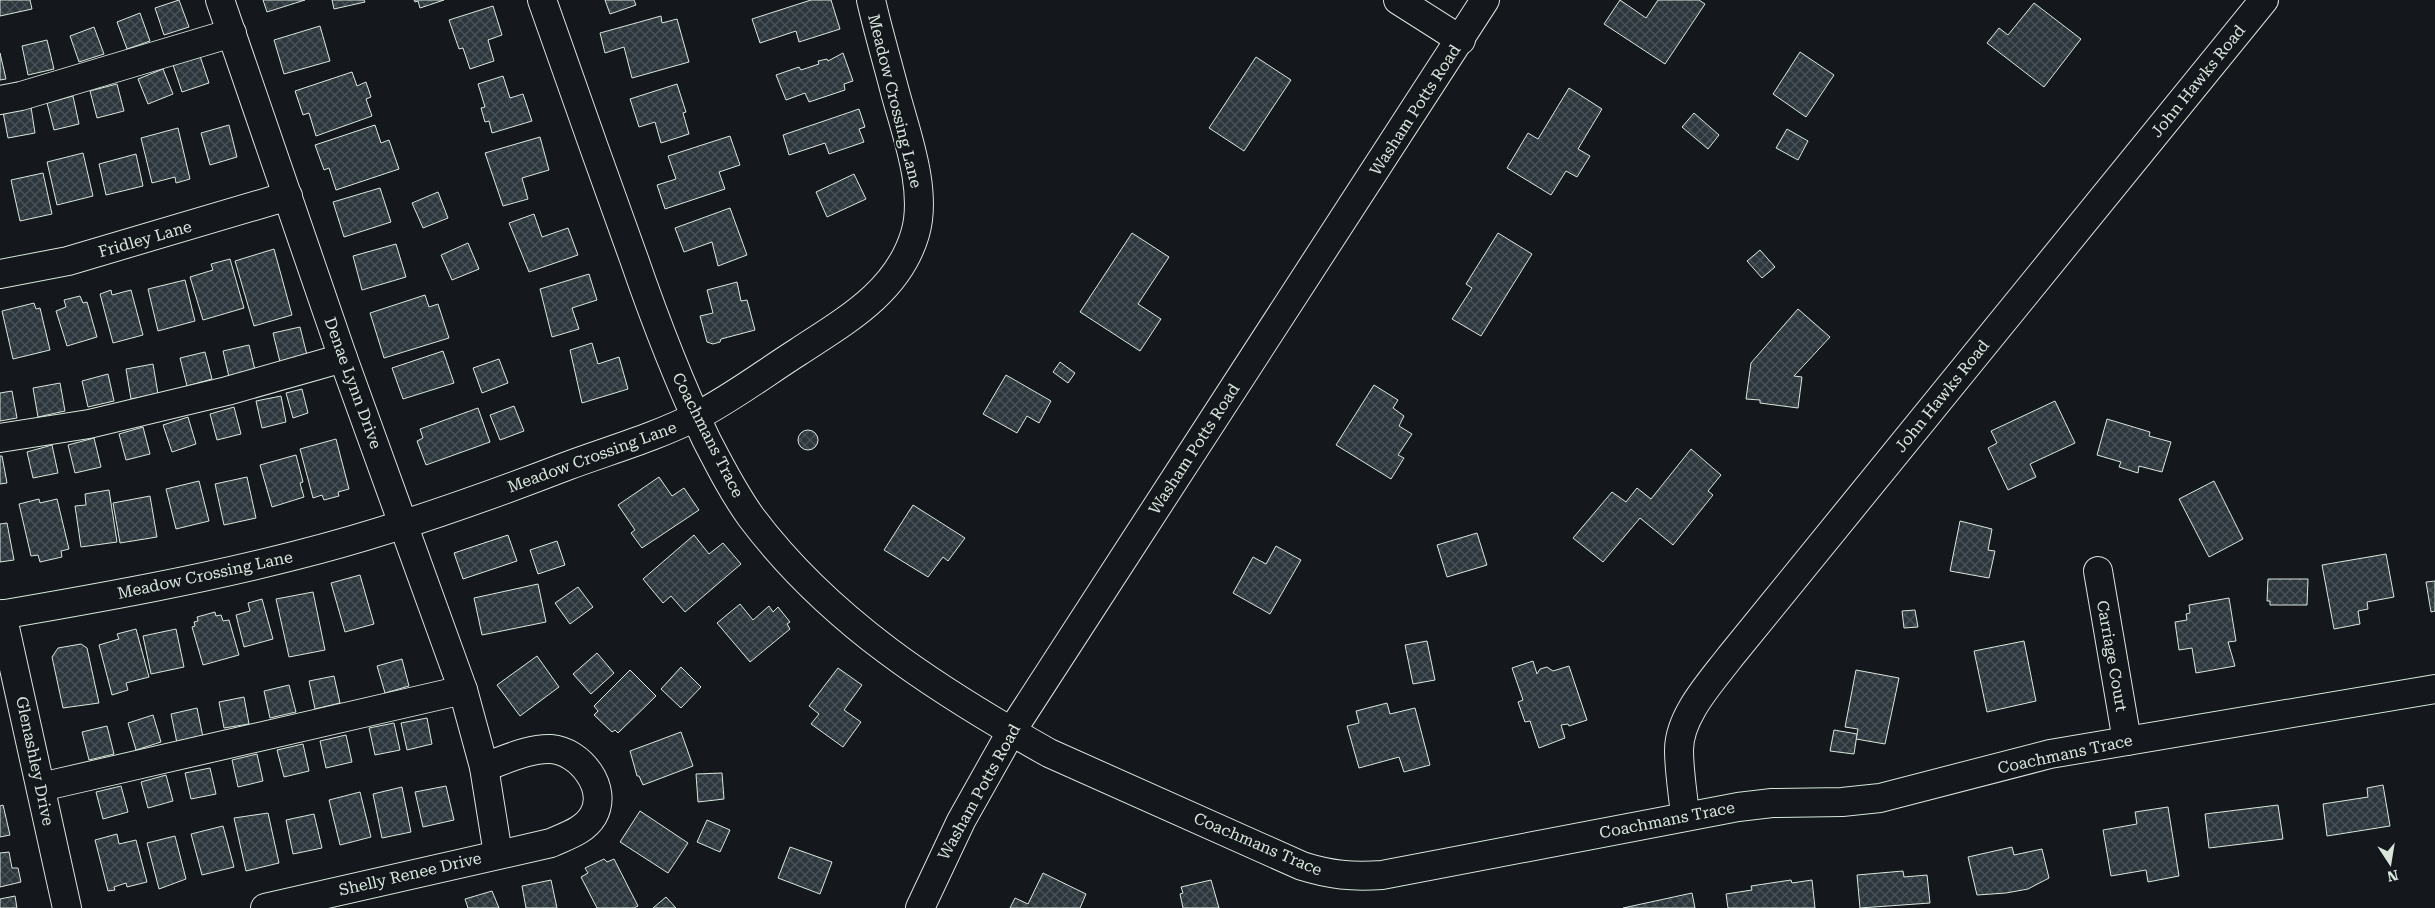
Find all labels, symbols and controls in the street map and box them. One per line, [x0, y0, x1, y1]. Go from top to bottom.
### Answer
street label: Meadow Crossing Lane [864, 12, 926, 190]
street label: John Hawks Road [2147, 21, 2249, 141]
street label: Washam Potts Road [1366, 41, 1464, 179]
street label: Fridley Lane [96, 217, 194, 261]
street label: Denae Lynn Drive [320, 315, 386, 452]
street label: John Hawks Road [1891, 336, 1993, 456]
street label: Coachmans Trace [668, 369, 748, 501]
street label: Washam Potts Road [1145, 380, 1243, 518]
street label: Meadow Crossing Lane [505, 417, 679, 496]
street label: Meadow Crossing Lane [116, 547, 295, 603]
street label: Carriage Court [2093, 599, 2131, 713]
street label: Glenashley Drive [12, 695, 58, 828]
street label: Washam Potts Road [934, 721, 1024, 863]
street label: Coachmans Trace [1996, 730, 2134, 778]
street label: Coachmans Trace [1598, 798, 1736, 842]
street label: Coachmans Trace [1191, 808, 1325, 880]
north arrow [2365, 838, 2415, 888]
street label: Shelly Renee Drive [337, 848, 483, 900]
text: N [2386, 867, 2400, 885]

